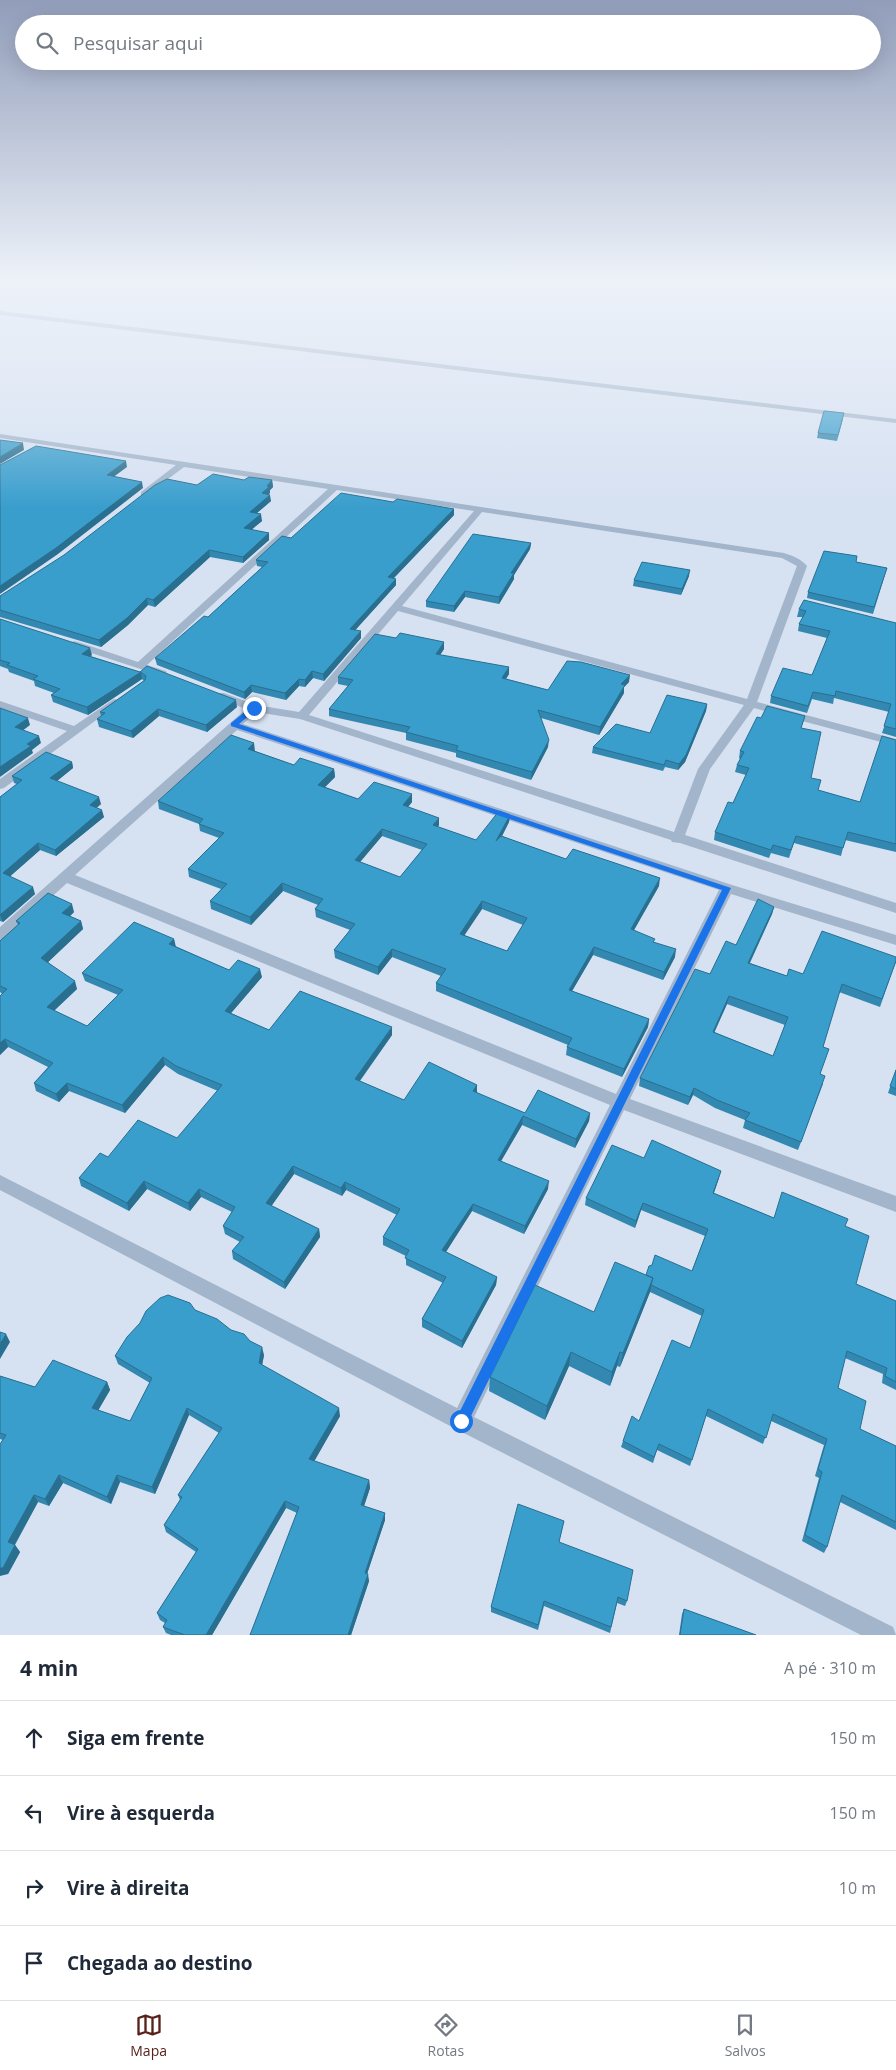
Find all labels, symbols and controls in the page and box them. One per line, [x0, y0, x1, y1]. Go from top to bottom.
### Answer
search box [15, 15, 881, 70]
icon: search [33, 29, 61, 57]
text: Pesquisar aqui [73, 30, 203, 56]
route end [243, 697, 266, 720]
route start [450, 1410, 473, 1433]
text: 4 min [20, 1654, 78, 1682]
text: A pé · 310 m [784, 1657, 876, 1679]
icon: ahead [20, 1724, 48, 1752]
text: Siga em frente [67, 1725, 204, 1751]
text: 150 m [830, 1727, 876, 1749]
icon: left [20, 1799, 48, 1827]
text: Vire à esquerda [67, 1800, 215, 1826]
text: 150 m [830, 1802, 876, 1824]
icon: right [20, 1874, 48, 1902]
text: Vire à direita [67, 1875, 190, 1901]
text: 10 m [839, 1877, 876, 1899]
icon: arrive [20, 1949, 48, 1977]
text: Chegada ao destino [67, 1950, 253, 1976]
tab: Mapa [130, 2011, 167, 2060]
tab: Rotas [428, 2011, 464, 2060]
tab: Salvos [725, 2011, 766, 2060]

